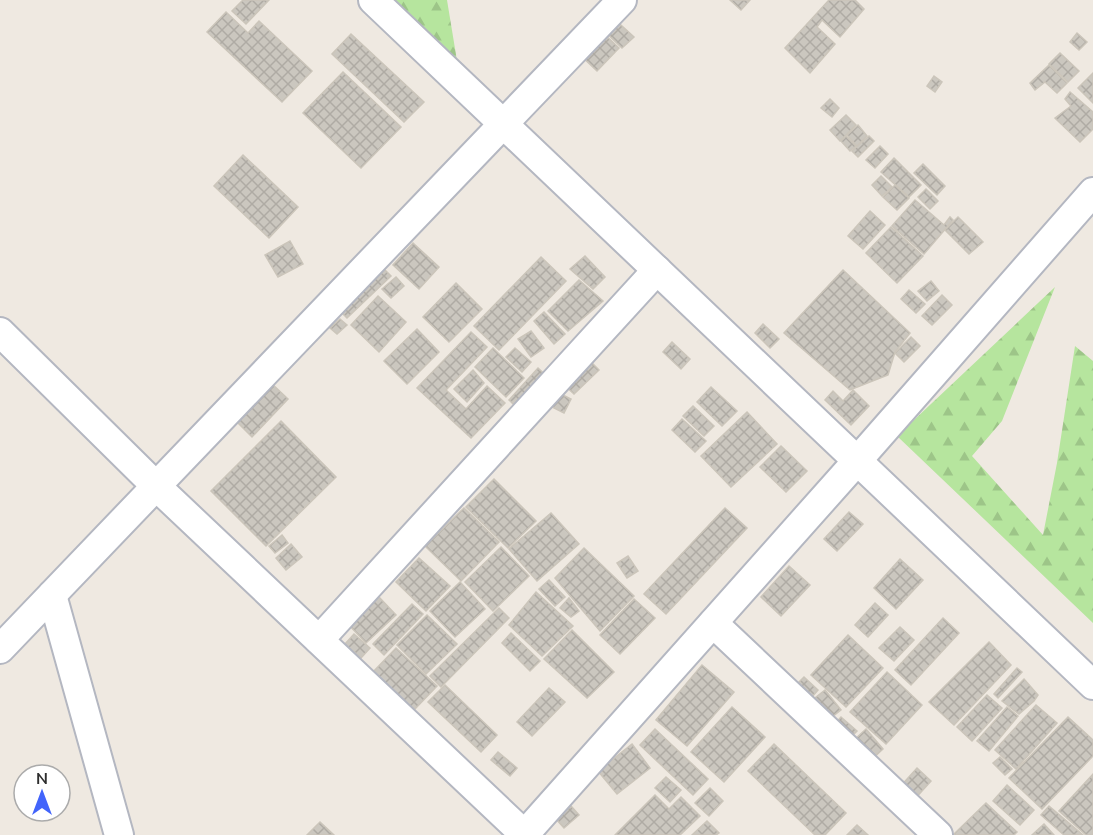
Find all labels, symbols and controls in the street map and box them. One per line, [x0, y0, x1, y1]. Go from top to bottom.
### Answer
north arrow [12, 763, 72, 823]
text: N [36, 768, 48, 790]

